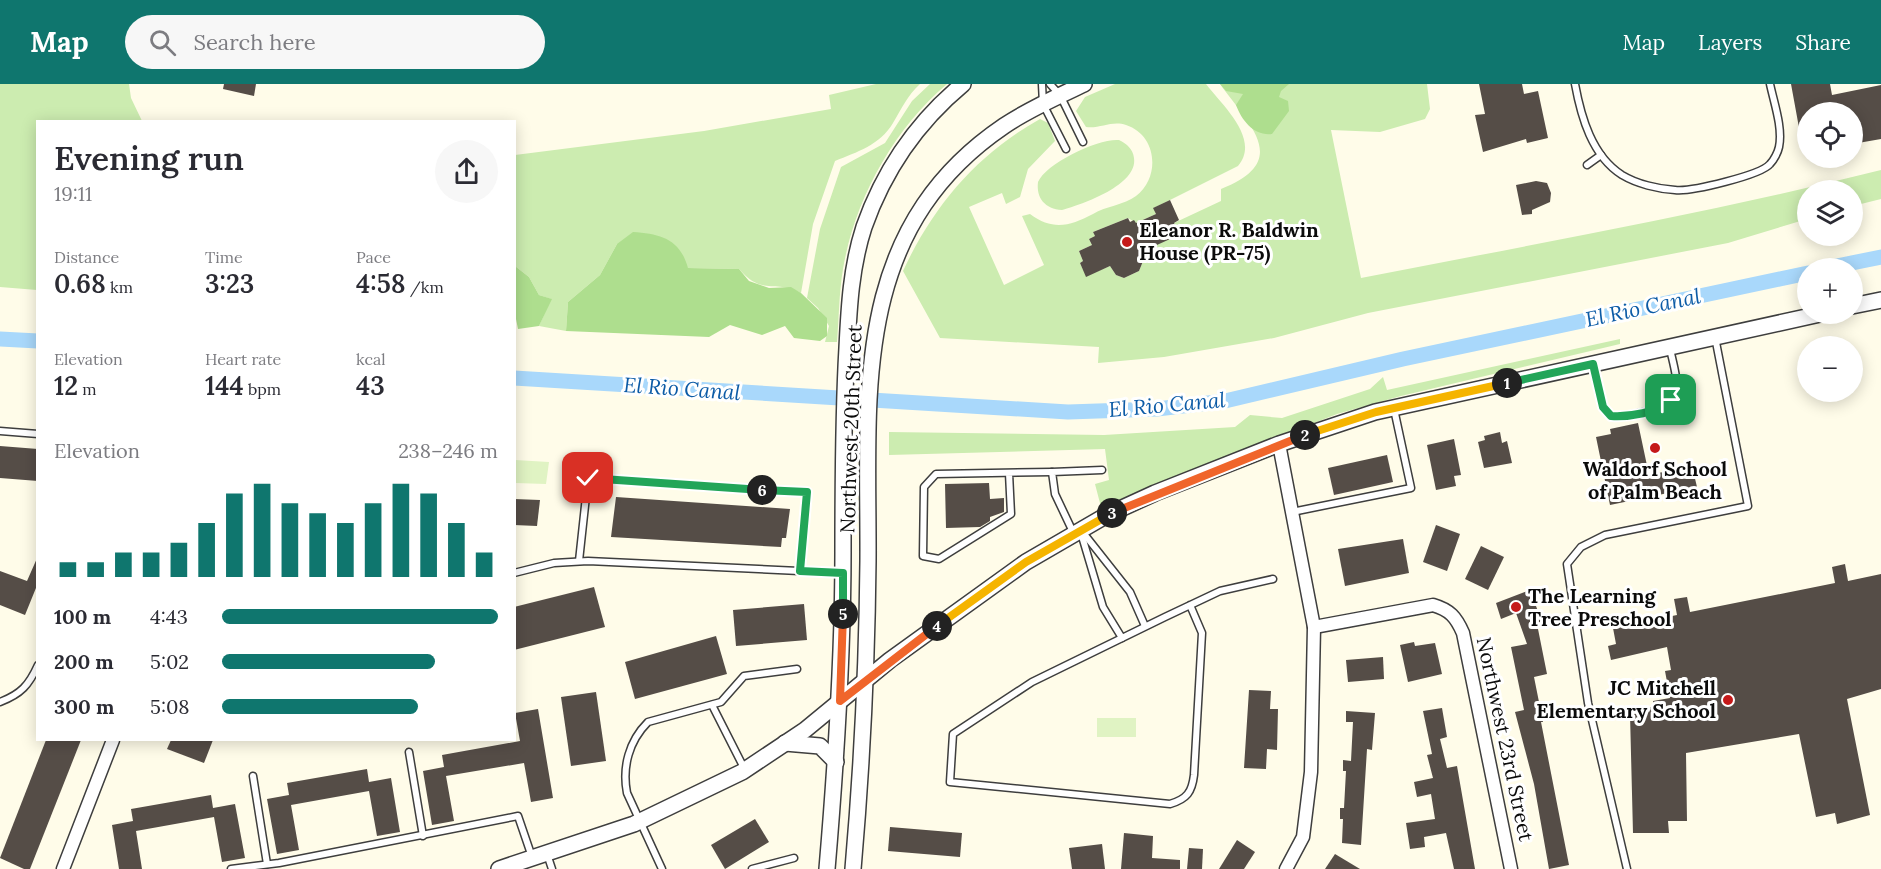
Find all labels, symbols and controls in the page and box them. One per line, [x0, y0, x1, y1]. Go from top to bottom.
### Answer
search box [125, 15, 545, 69]
text: Map [30, 24, 89, 60]
icon: search [146, 26, 179, 59]
text: Search here [194, 28, 316, 56]
text: Map [1622, 29, 1665, 56]
text: Layers [1698, 29, 1762, 56]
text: Share [1795, 29, 1851, 56]
map controls [1797, 102, 1863, 402]
button: locate [1797, 102, 1863, 168]
text: Evening run [54, 137, 244, 179]
button: share [435, 140, 498, 203]
button: layers [1797, 180, 1863, 246]
text: 19:11 [54, 181, 92, 206]
place label: Eleanor R. Baldwin House (PR-75) [1139, 217, 1319, 266]
marker: Eleanor R. Baldwin House (PR-75) [1120, 235, 1134, 249]
text: Distance [54, 247, 119, 267]
text: Time [205, 247, 243, 267]
text: Pace [356, 247, 391, 267]
button: + [1797, 258, 1863, 324]
text: 0.68 [54, 267, 106, 300]
text: 3:23 [205, 267, 254, 300]
text: 4:58 [356, 267, 406, 300]
text: km [106, 277, 133, 297]
text: /km [406, 277, 444, 297]
water label: El Rio Canal [1583, 282, 1703, 333]
street label: Northwest 20th Street [834, 324, 867, 534]
button: − [1797, 336, 1863, 402]
text: Elevation [54, 349, 123, 369]
text: Heart rate [205, 349, 281, 369]
text: kcal [356, 349, 386, 369]
pin: 1 [1492, 368, 1522, 398]
text: 12 [54, 369, 78, 402]
text: 144 [205, 369, 244, 402]
text: 43 [356, 369, 385, 402]
water label: El Rio Canal [623, 371, 741, 406]
text: 1 [1504, 373, 1510, 393]
pin [1645, 374, 1696, 425]
text: m [78, 379, 97, 399]
text: bpm [244, 379, 281, 399]
icon: arrive [1654, 383, 1687, 416]
water label: El Rio Canal [1107, 386, 1227, 423]
pin: 2 [1290, 420, 1320, 450]
text: 2 [1301, 425, 1309, 445]
text: Elevation [54, 438, 140, 463]
text: 238–246 m [398, 438, 498, 463]
marker: Waldorf School of Palm Beach [1648, 441, 1662, 455]
pin [562, 452, 613, 503]
place label: Waldorf School of Palm Beach [1583, 456, 1727, 504]
icon: check [571, 461, 604, 494]
pin: 6 [747, 475, 777, 505]
text: 6 [757, 480, 767, 500]
pin: 3 [1097, 498, 1127, 528]
text: 3 [1108, 503, 1116, 523]
place label: The Learning Tree Preschool [1528, 583, 1671, 631]
pin: 5 [828, 599, 858, 629]
marker: The Learning Tree Preschool [1509, 600, 1523, 614]
text: 100 m [54, 604, 111, 629]
text: 4:43 [150, 604, 188, 629]
text: 5 [839, 604, 847, 624]
pin: 4 [922, 611, 952, 641]
text: 4 [933, 616, 941, 636]
street label: Northwest 23rd Street [1472, 635, 1539, 844]
text: 200 m [54, 649, 114, 674]
text: 5:02 [150, 649, 189, 674]
place label: JC Mitchell Elementary School [1536, 675, 1716, 723]
marker: JC Mitchell Elementary School [1721, 693, 1735, 707]
text: 300 m [54, 694, 114, 719]
text: 5:08 [150, 694, 190, 719]

